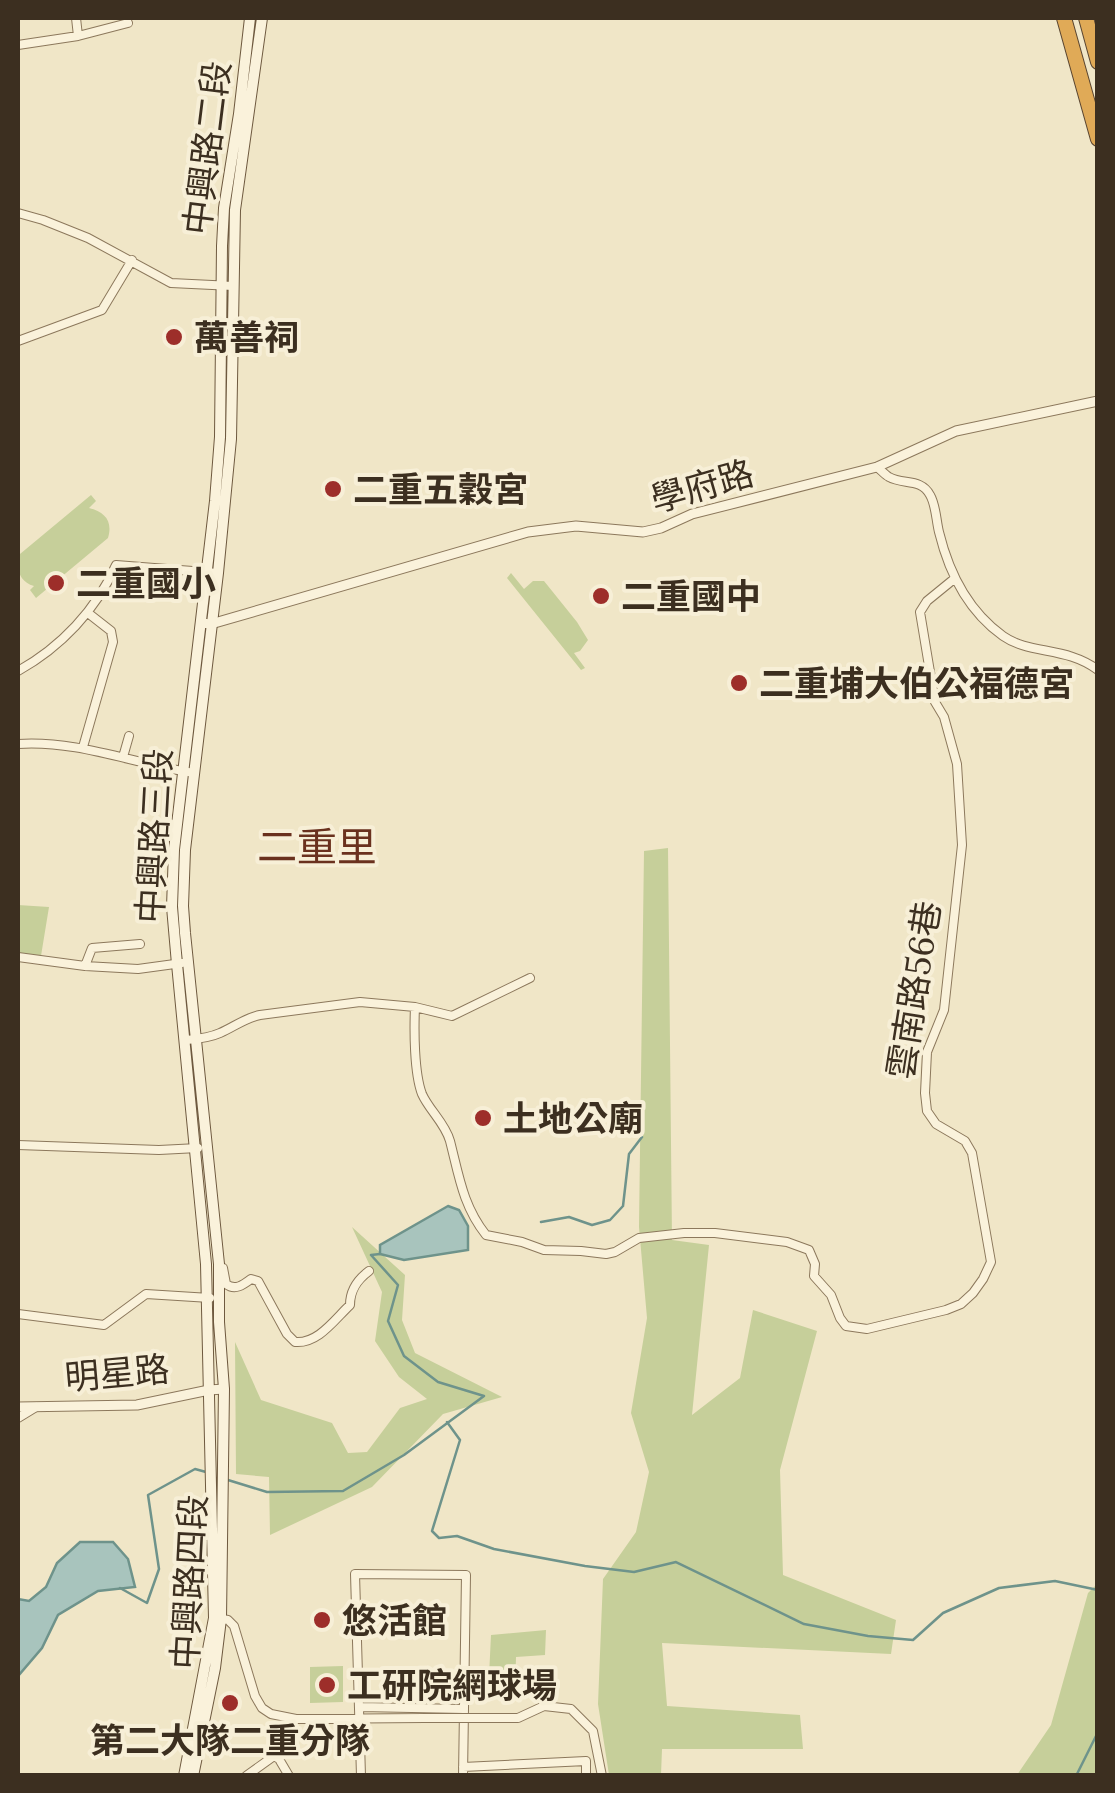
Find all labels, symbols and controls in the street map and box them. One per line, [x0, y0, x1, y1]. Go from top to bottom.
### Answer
street label: 中興路二段 [174, 58, 240, 238]
place label: 萬善祠 [194, 315, 299, 360]
marker: 萬善祠 [163, 326, 185, 348]
street label: 學府路 [645, 450, 759, 522]
place label: 二重五穀宮 [353, 467, 528, 512]
marker: 二重五穀宮 [322, 478, 344, 500]
place label: 二重國小 [76, 561, 216, 606]
marker: 二重國小 [45, 572, 67, 594]
place label: 二重國中 [621, 574, 761, 619]
marker: 二重國中 [590, 585, 612, 607]
place label: 二重埔大伯公福德宮 [759, 661, 1074, 706]
marker: 二重埔大伯公福德宮 [728, 672, 750, 694]
street label: 中興路三段 [127, 747, 181, 925]
district label: 二重里 [257, 821, 377, 872]
street label: 雲南路56巷 [878, 898, 950, 1082]
place label: 土地公廟 [503, 1096, 643, 1141]
marker: 土地公廟 [472, 1107, 494, 1129]
street label: 明星路 [63, 1346, 171, 1400]
street label: 中興路四段 [162, 1493, 216, 1671]
place label: 悠活館 [342, 1598, 447, 1643]
marker: 悠活館 [311, 1609, 333, 1631]
place label: 工研院網球場 [347, 1663, 557, 1708]
marker: 工研院網球場 [316, 1674, 338, 1696]
marker: 第二大隊二重分隊 [219, 1692, 241, 1714]
place label: 第二大隊二重分隊 [90, 1718, 370, 1763]

